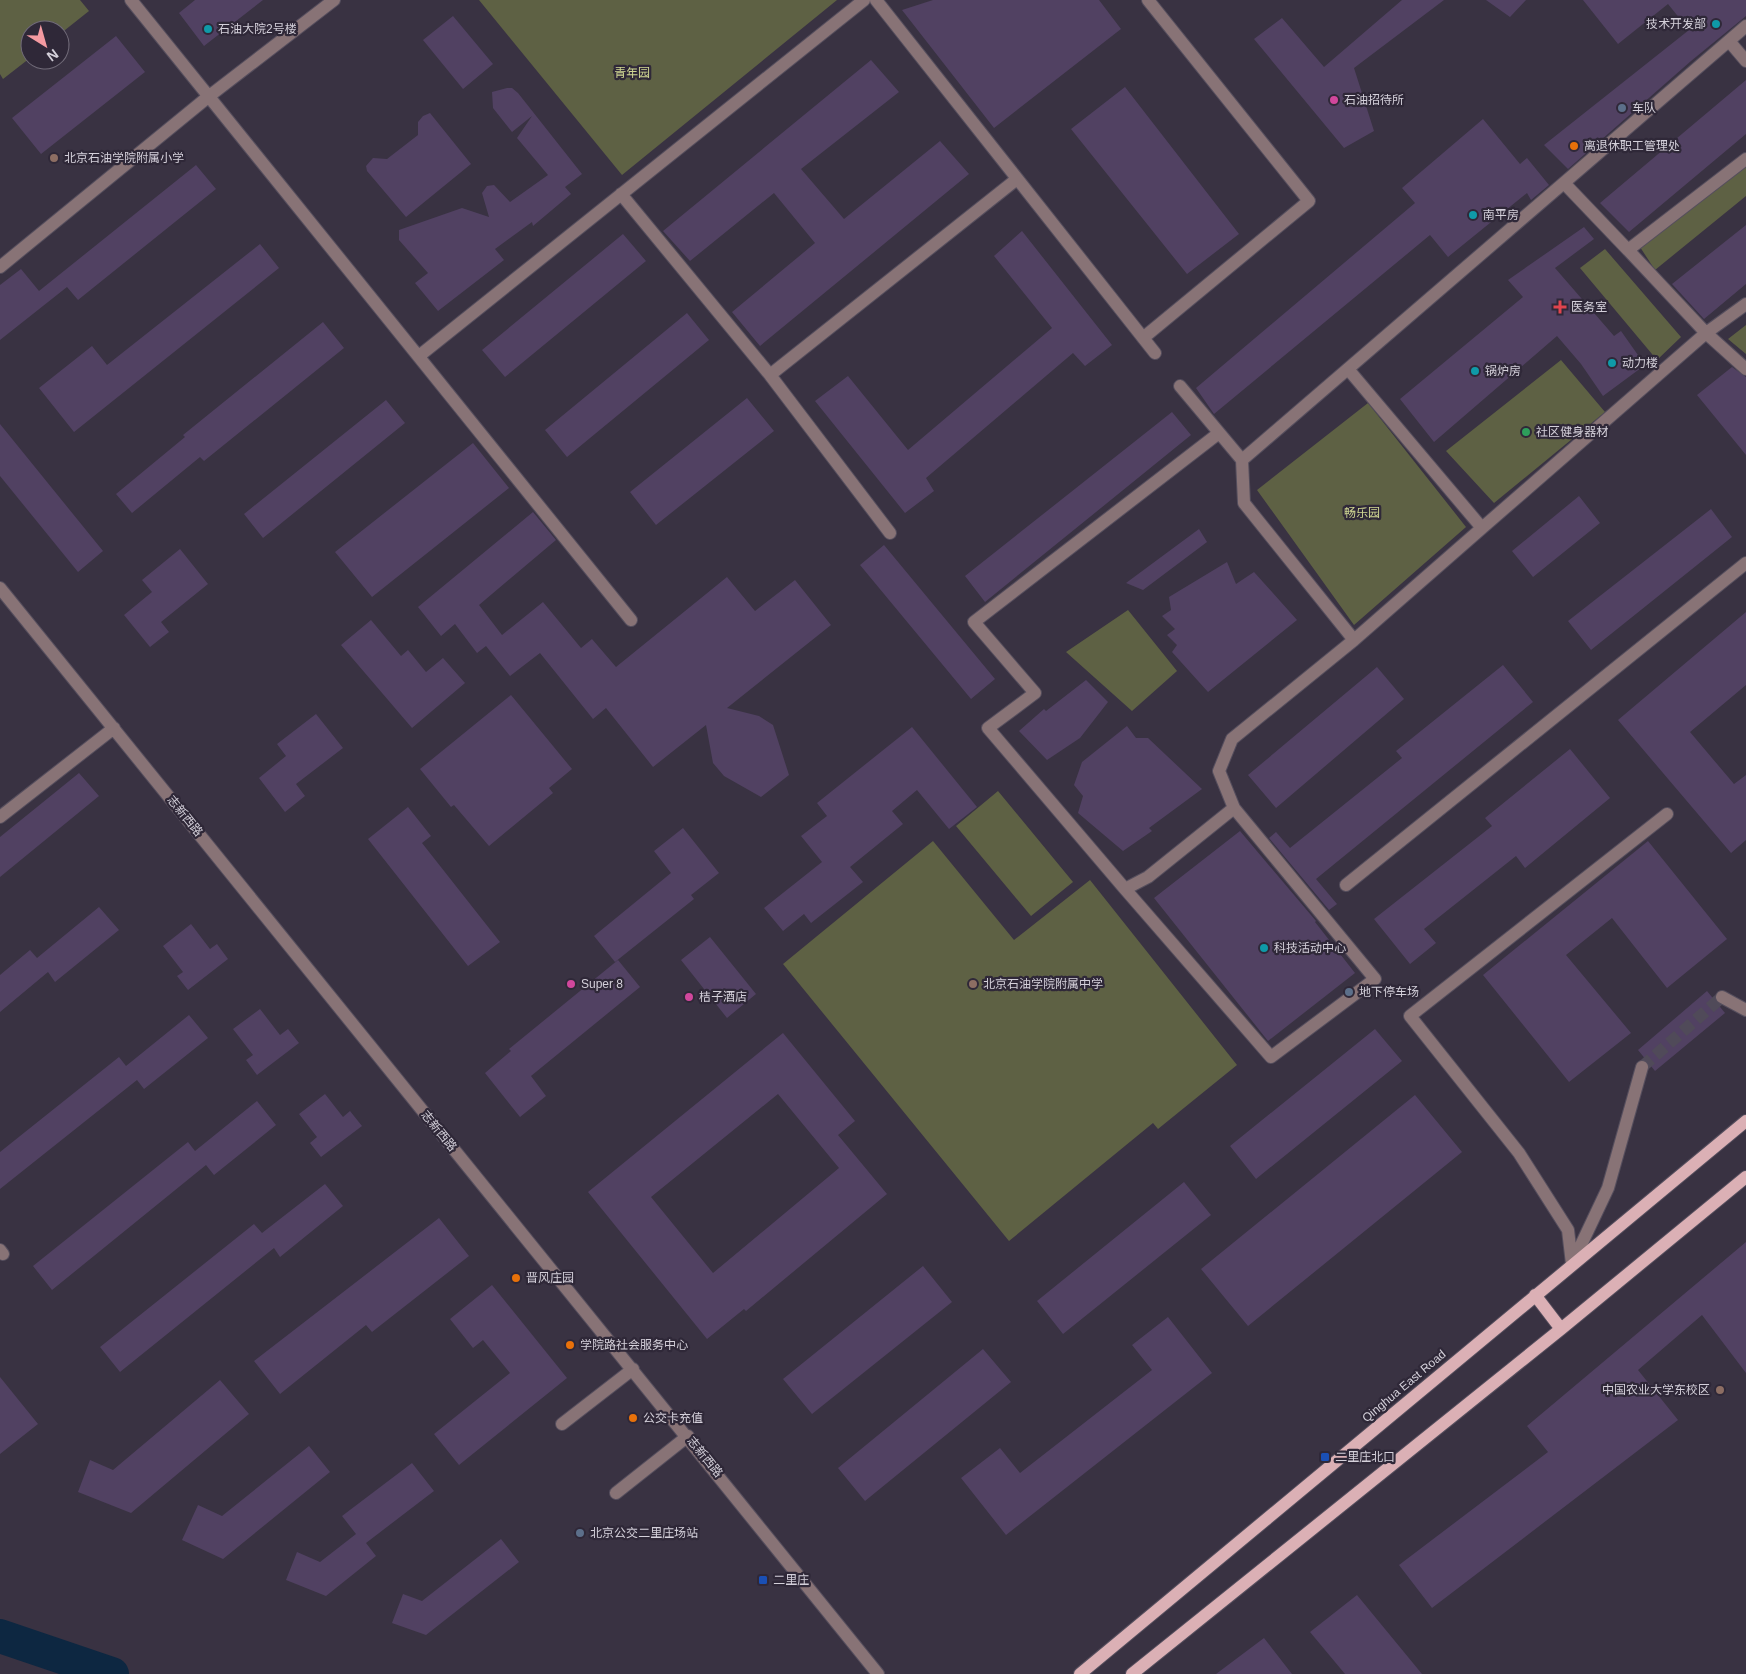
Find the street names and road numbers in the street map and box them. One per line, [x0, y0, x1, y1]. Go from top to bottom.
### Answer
street label: 志新西路 [164, 793, 206, 839]
street label: 志新西路 [418, 1108, 460, 1154]
street label: Qinghua East Road [1359, 1347, 1449, 1425]
street label: 志新西路 [684, 1434, 726, 1480]

